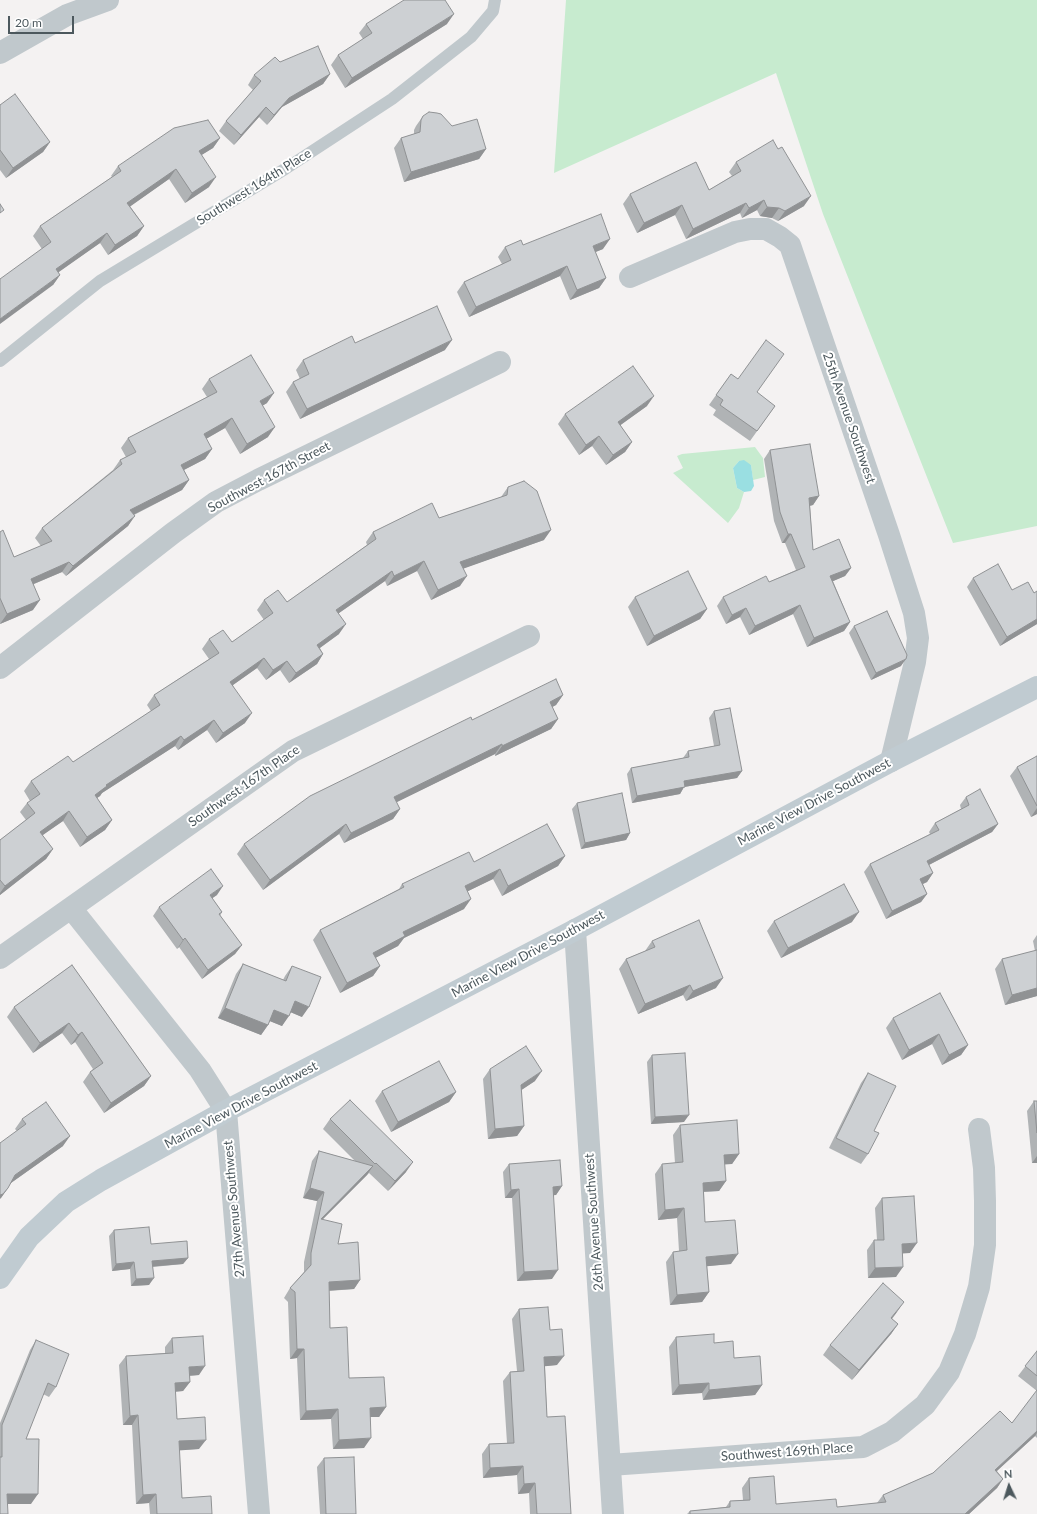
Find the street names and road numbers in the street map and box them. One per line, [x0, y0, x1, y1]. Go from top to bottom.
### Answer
street label: Southwest 164th Place [194, 145, 314, 229]
street label: 25th Avenue Southwest [819, 350, 879, 486]
street label: Southwest 167th Street [205, 438, 333, 516]
street label: Southwest 167th Place [185, 742, 303, 830]
street label: Marine View Drive Southwest [735, 755, 893, 849]
street label: Marine View Drive Southwest [449, 907, 607, 1001]
street label: Marine View Drive Southwest [162, 1058, 320, 1152]
street label: 27th Avenue Southwest [220, 1140, 248, 1278]
street label: 26th Avenue Southwest [581, 1153, 607, 1291]
street label: Southwest 169th Place [721, 1440, 853, 1464]

